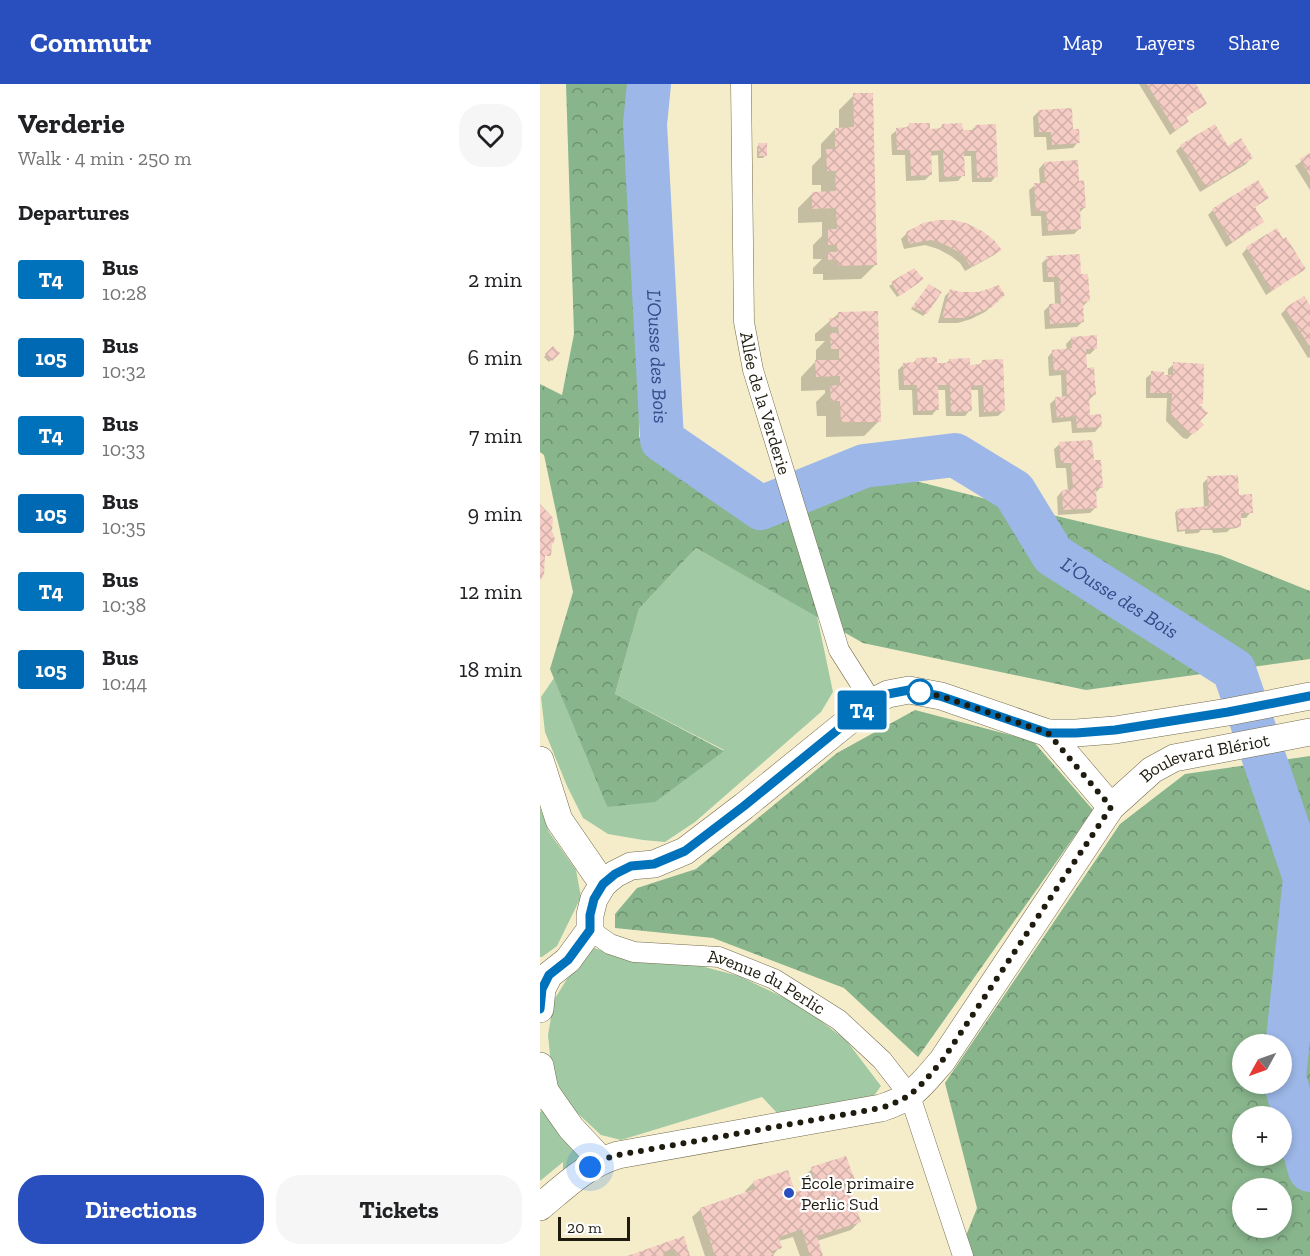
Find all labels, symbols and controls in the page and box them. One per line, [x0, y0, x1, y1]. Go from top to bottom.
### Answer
text: Commutr [30, 26, 152, 59]
text: Map [1063, 30, 1103, 55]
text: Layers [1136, 30, 1195, 55]
text: Share [1228, 30, 1280, 55]
button: heart [459, 104, 522, 167]
text: Verderie [18, 107, 125, 140]
text: Walk · 4 min · 250 m [18, 146, 192, 170]
text: Departures [18, 199, 129, 226]
text: Bus [102, 254, 139, 281]
text: 2 min [468, 266, 522, 293]
text: T4 [39, 267, 63, 292]
text: 10:28 [102, 281, 147, 305]
water label: L'Ousse des Bois [642, 289, 673, 424]
street label: Allée de la Verderie [735, 330, 796, 477]
text: Bus [102, 332, 139, 359]
text: 6 min [468, 344, 522, 371]
text: 105 [35, 345, 67, 370]
text: 10:32 [102, 359, 146, 383]
text: Bus [102, 410, 139, 437]
text: 7 min [469, 422, 522, 449]
text: T4 [39, 423, 63, 448]
text: 10:33 [102, 437, 145, 461]
text: Bus [102, 488, 139, 515]
text: 9 min [468, 500, 522, 527]
text: 105 [35, 501, 67, 526]
text: 10:35 [102, 515, 146, 539]
water label: L'Ousse des Bois [1057, 551, 1183, 644]
text: Bus [102, 566, 139, 593]
text: 12 min [459, 578, 522, 605]
text: T4 [39, 579, 63, 604]
text: 10:38 [102, 593, 146, 617]
text: Bus [102, 644, 139, 671]
text: 18 min [459, 656, 522, 683]
text: 105 [35, 657, 67, 682]
text: 10:44 [102, 671, 147, 695]
unlabelled marker [907, 679, 933, 705]
line badge: T4 [835, 690, 889, 730]
text: T4 [850, 698, 874, 723]
street label: Boulevard Blériot [1135, 729, 1272, 787]
street label: Avenue du Perlic [707, 945, 829, 1020]
north arrow [1232, 1034, 1292, 1094]
map controls [1232, 1034, 1292, 1238]
button: + [1232, 1106, 1292, 1166]
your location [575, 1152, 605, 1182]
place label: École primaire Perlic Sud [801, 1172, 914, 1215]
button: Directions [18, 1175, 264, 1244]
button: Tickets [276, 1175, 522, 1244]
button: − [1232, 1178, 1292, 1238]
marker: École primaire Perlic Sud [782, 1186, 796, 1200]
scale bar [558, 1214, 630, 1242]
text: 20 m [567, 1218, 602, 1237]

